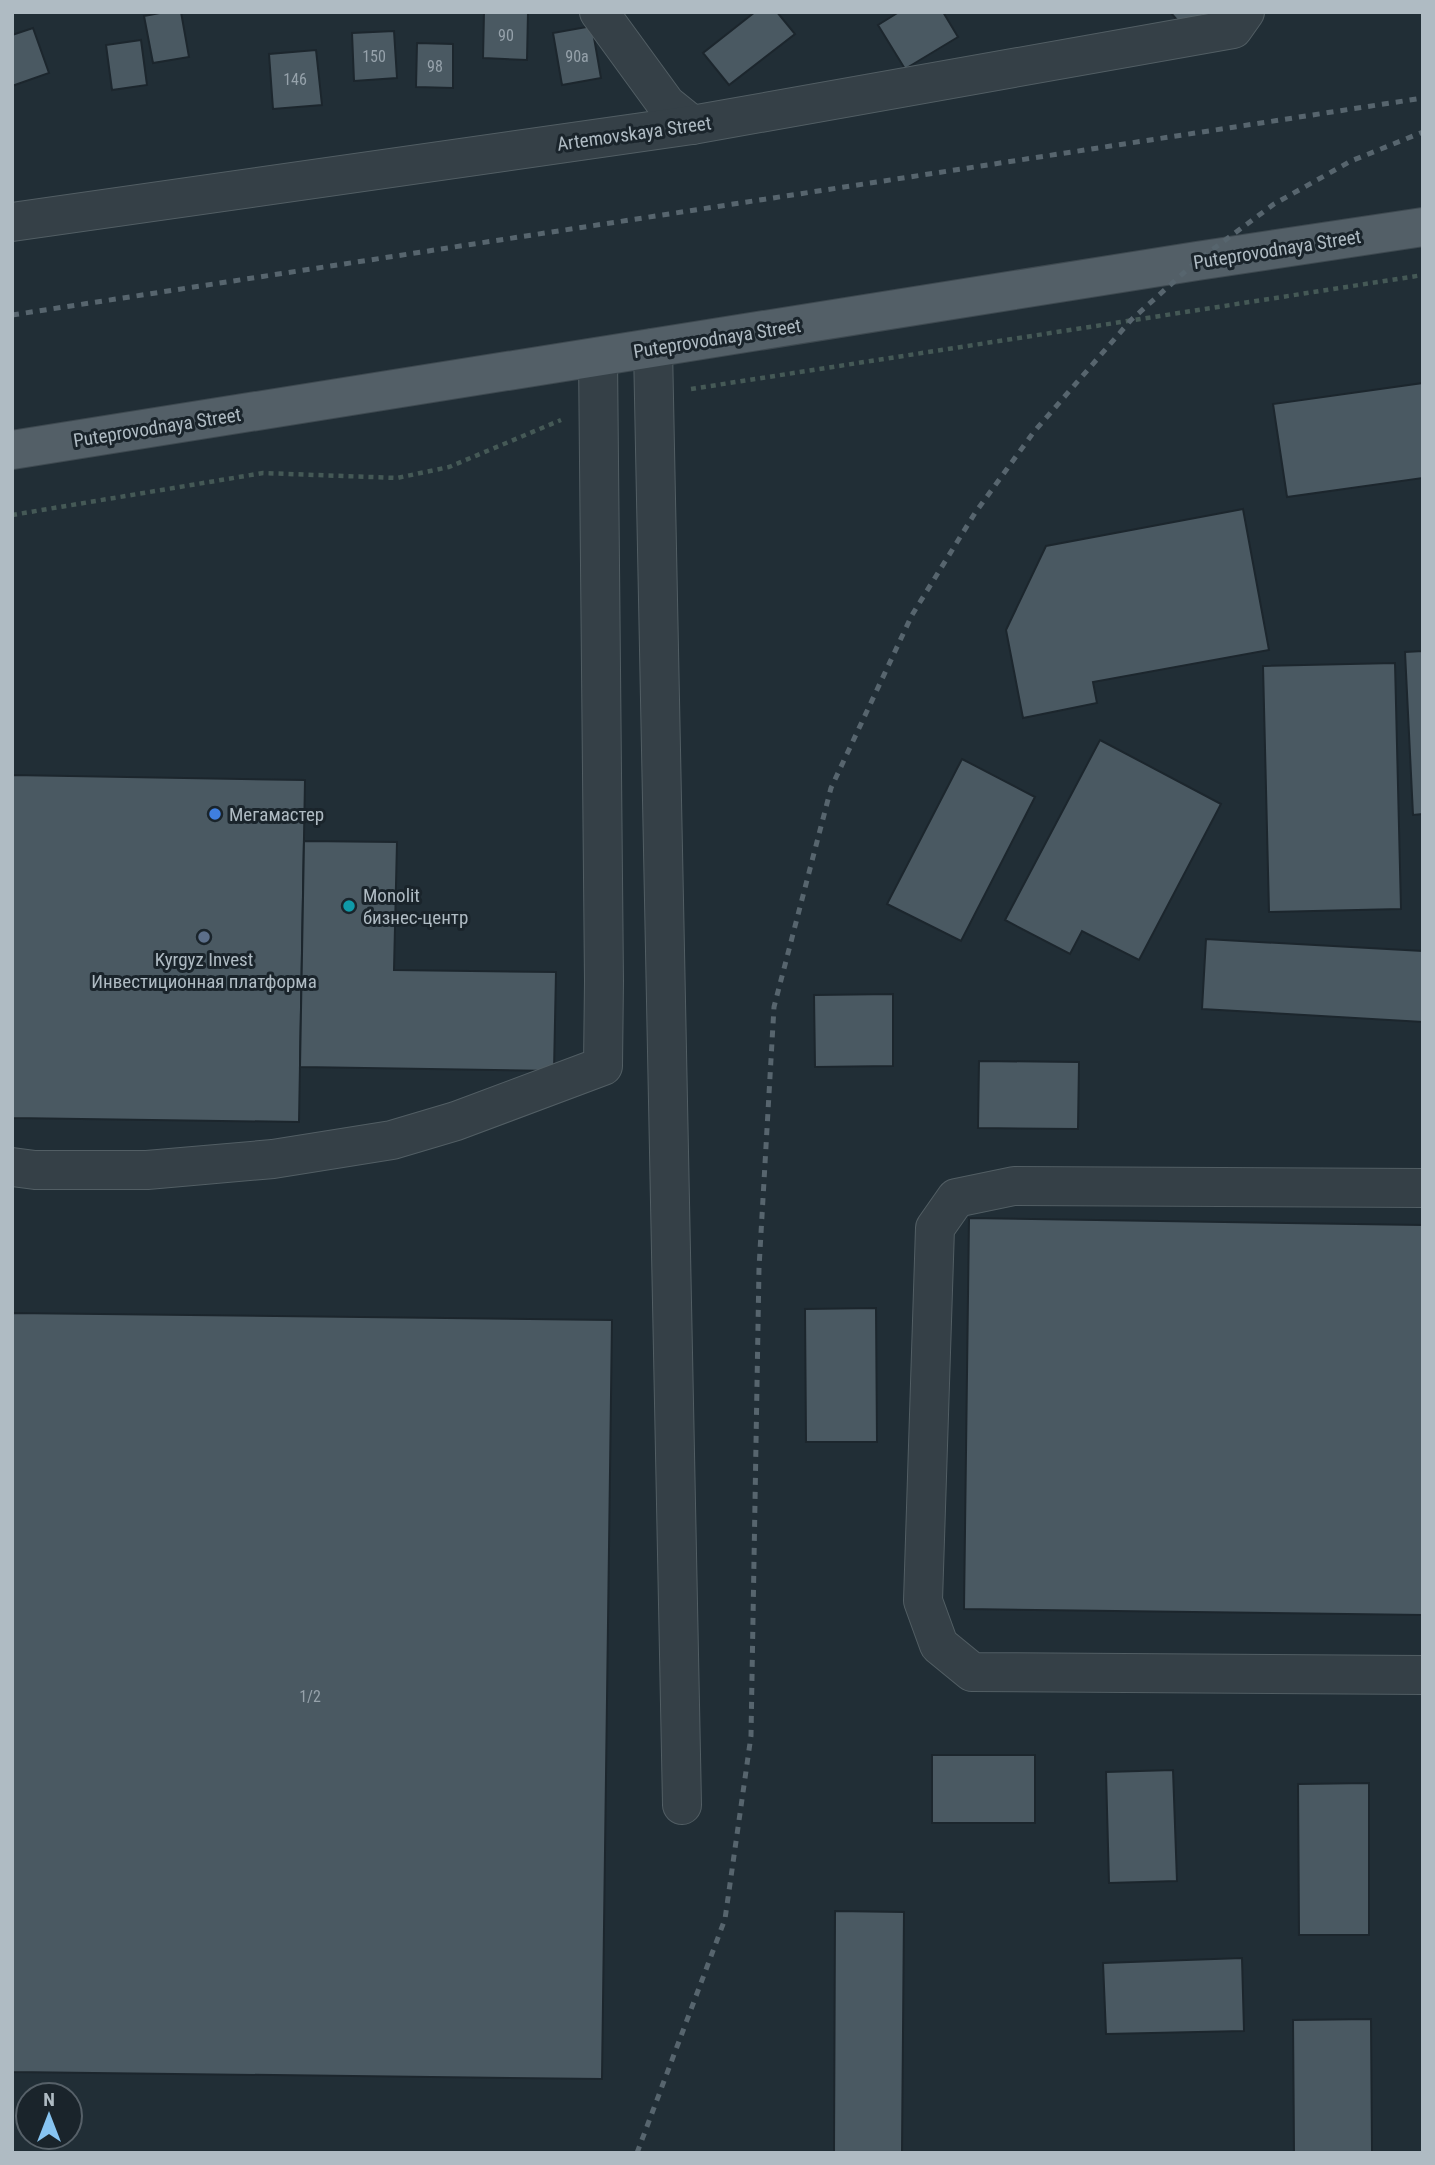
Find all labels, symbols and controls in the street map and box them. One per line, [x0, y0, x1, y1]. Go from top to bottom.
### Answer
house number: 90 [498, 26, 514, 45]
house number: 150 [362, 47, 386, 66]
house number: 90а [565, 47, 589, 66]
house number: 98 [427, 57, 443, 76]
house number: 146 [283, 70, 307, 89]
street label: Artemovskaya Street [555, 111, 713, 156]
street label: Puteprovodnaya Street [1192, 225, 1363, 274]
street label: Puteprovodnaya Street [632, 314, 803, 363]
street label: Puteprovodnaya Street [72, 403, 243, 452]
place label: Мегамастер [229, 803, 324, 826]
marker: Мегамастер [207, 806, 223, 822]
place label: Monolit бизнес-центр [363, 884, 468, 929]
marker: Monolit бизнес-центр [341, 898, 357, 914]
marker: Kyrgyz Invest Инвестиционная платформа [196, 929, 212, 945]
place label: Kyrgyz Invest Инвестиционная платформа [91, 948, 317, 993]
house number: 1/2 [299, 1687, 321, 1706]
north arrow [14, 2081, 84, 2151]
text: N [43, 2088, 55, 2111]

